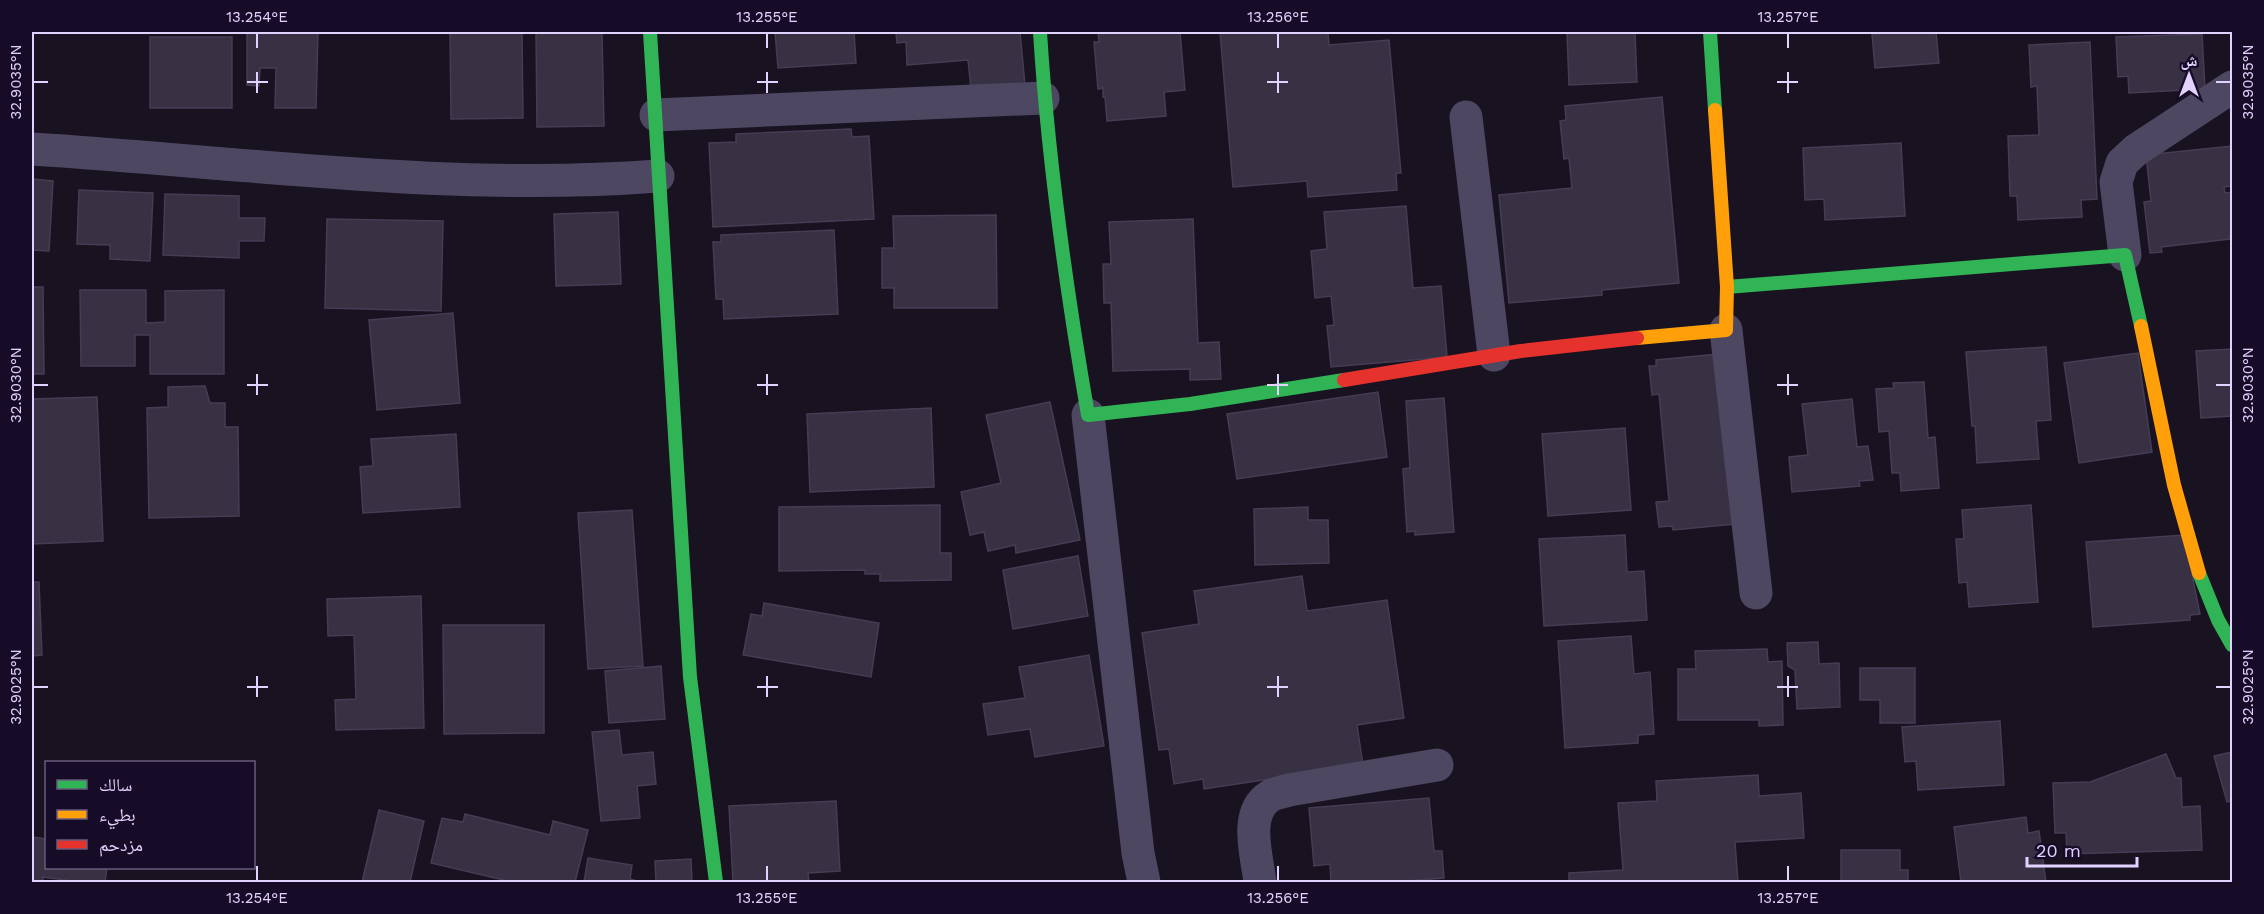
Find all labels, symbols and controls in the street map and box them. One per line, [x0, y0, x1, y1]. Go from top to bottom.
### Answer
text: 13.254°E [226, 8, 288, 26]
text: 13.255°E [736, 8, 798, 26]
text: 13.256°E [1247, 8, 1309, 26]
text: 13.257°E [1758, 8, 1818, 26]
text: 32.9035°N [7, 44, 25, 120]
text: 32.9035°N [2239, 44, 2257, 120]
north arrow [2159, 45, 2219, 105]
text: ش [2181, 51, 2198, 70]
text: 32.9030°N [7, 347, 25, 423]
text: 32.9030°N [2239, 347, 2257, 423]
text: 32.9025°N [7, 649, 25, 725]
text: 32.9025°N [2239, 649, 2257, 725]
legend [45, 761, 255, 869]
text: سالك [99, 774, 132, 795]
text: بطيء [99, 804, 136, 830]
scale bar [2027, 830, 2136, 868]
text: مزدحم [99, 834, 143, 857]
text: 20 m [2036, 840, 2081, 861]
text: 13.254°E [226, 889, 288, 907]
text: 13.255°E [736, 889, 798, 907]
text: 13.256°E [1247, 889, 1309, 907]
text: 13.257°E [1758, 889, 1818, 907]

